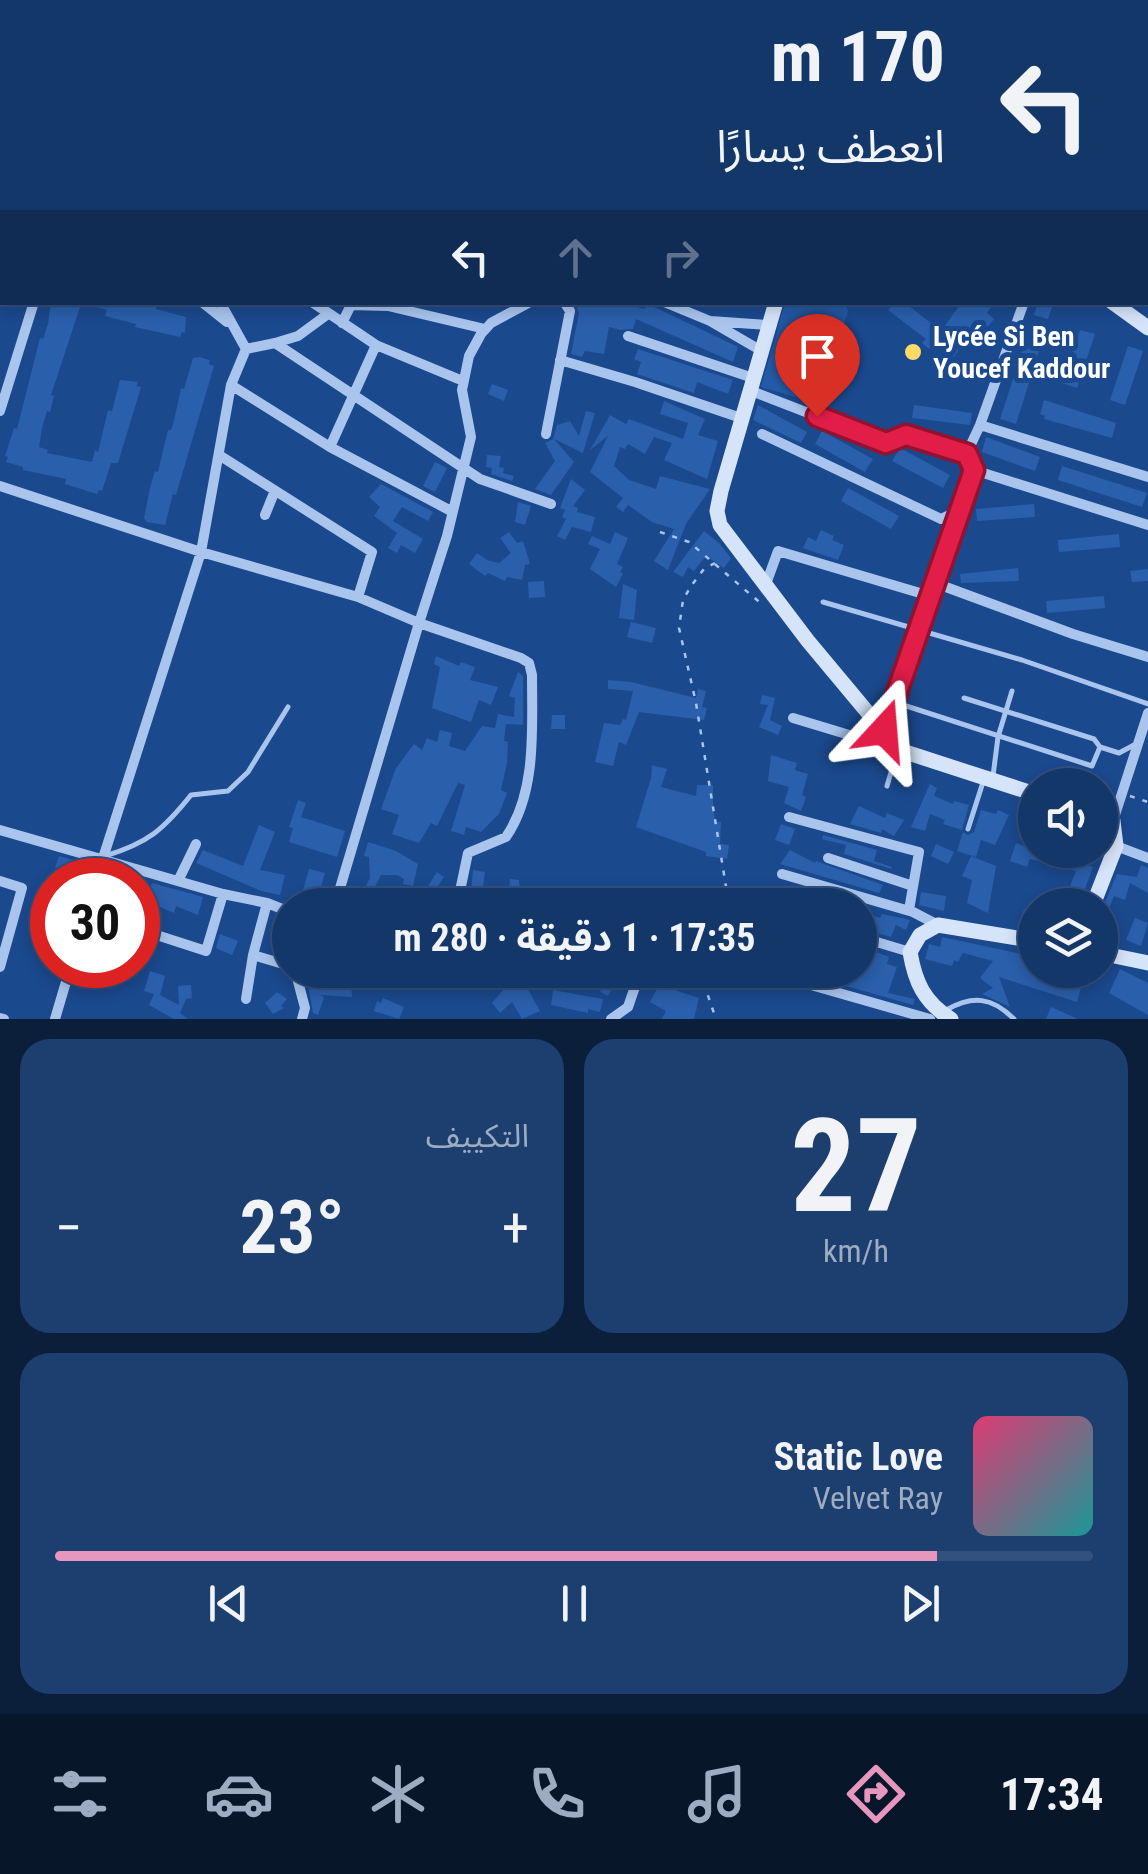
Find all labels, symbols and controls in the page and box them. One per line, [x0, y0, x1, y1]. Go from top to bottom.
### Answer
text: 170 m [771, 16, 945, 98]
icon: left [980, 40, 1110, 170]
text: انعطف يسارًا [716, 120, 945, 173]
icon: left [443, 230, 498, 285]
icon: ahead [548, 230, 603, 285]
icon: right [653, 230, 708, 285]
pin [775, 314, 860, 417]
place label: Lycée Si Ben Youcef Kaddour [933, 320, 1110, 385]
icon: arrive [790, 329, 845, 384]
marker: Lycée Si Ben Youcef Kaddour [902, 341, 924, 363]
position arrow [832, 678, 936, 782]
map controls [1018, 768, 1118, 988]
button: sound [1018, 768, 1118, 868]
speed limit sign: 30 [30, 858, 160, 988]
button: layers [1018, 888, 1118, 988]
text: 17:35 · 1 دقيقة · 280 m [393, 916, 756, 960]
text: 27 [790, 1090, 922, 1243]
text: التكييف [426, 1117, 529, 1155]
text: 23° [240, 1183, 345, 1271]
text: − [55, 1196, 83, 1260]
text: + [502, 1196, 529, 1260]
text: km/h [823, 1232, 889, 1270]
text: Static Love [774, 1435, 943, 1479]
text: Velvet Ray [813, 1479, 943, 1517]
icon: previous [201, 1576, 256, 1631]
icon: pause [547, 1576, 602, 1631]
icon: next [893, 1576, 948, 1631]
icon: filters [45, 1759, 115, 1829]
icon: car [204, 1759, 274, 1829]
icon: climate [363, 1759, 433, 1829]
icon: phone [522, 1759, 592, 1829]
icon: music [682, 1759, 752, 1829]
icon: directions [841, 1759, 911, 1829]
text: 17:34 [1000, 1768, 1103, 1821]

